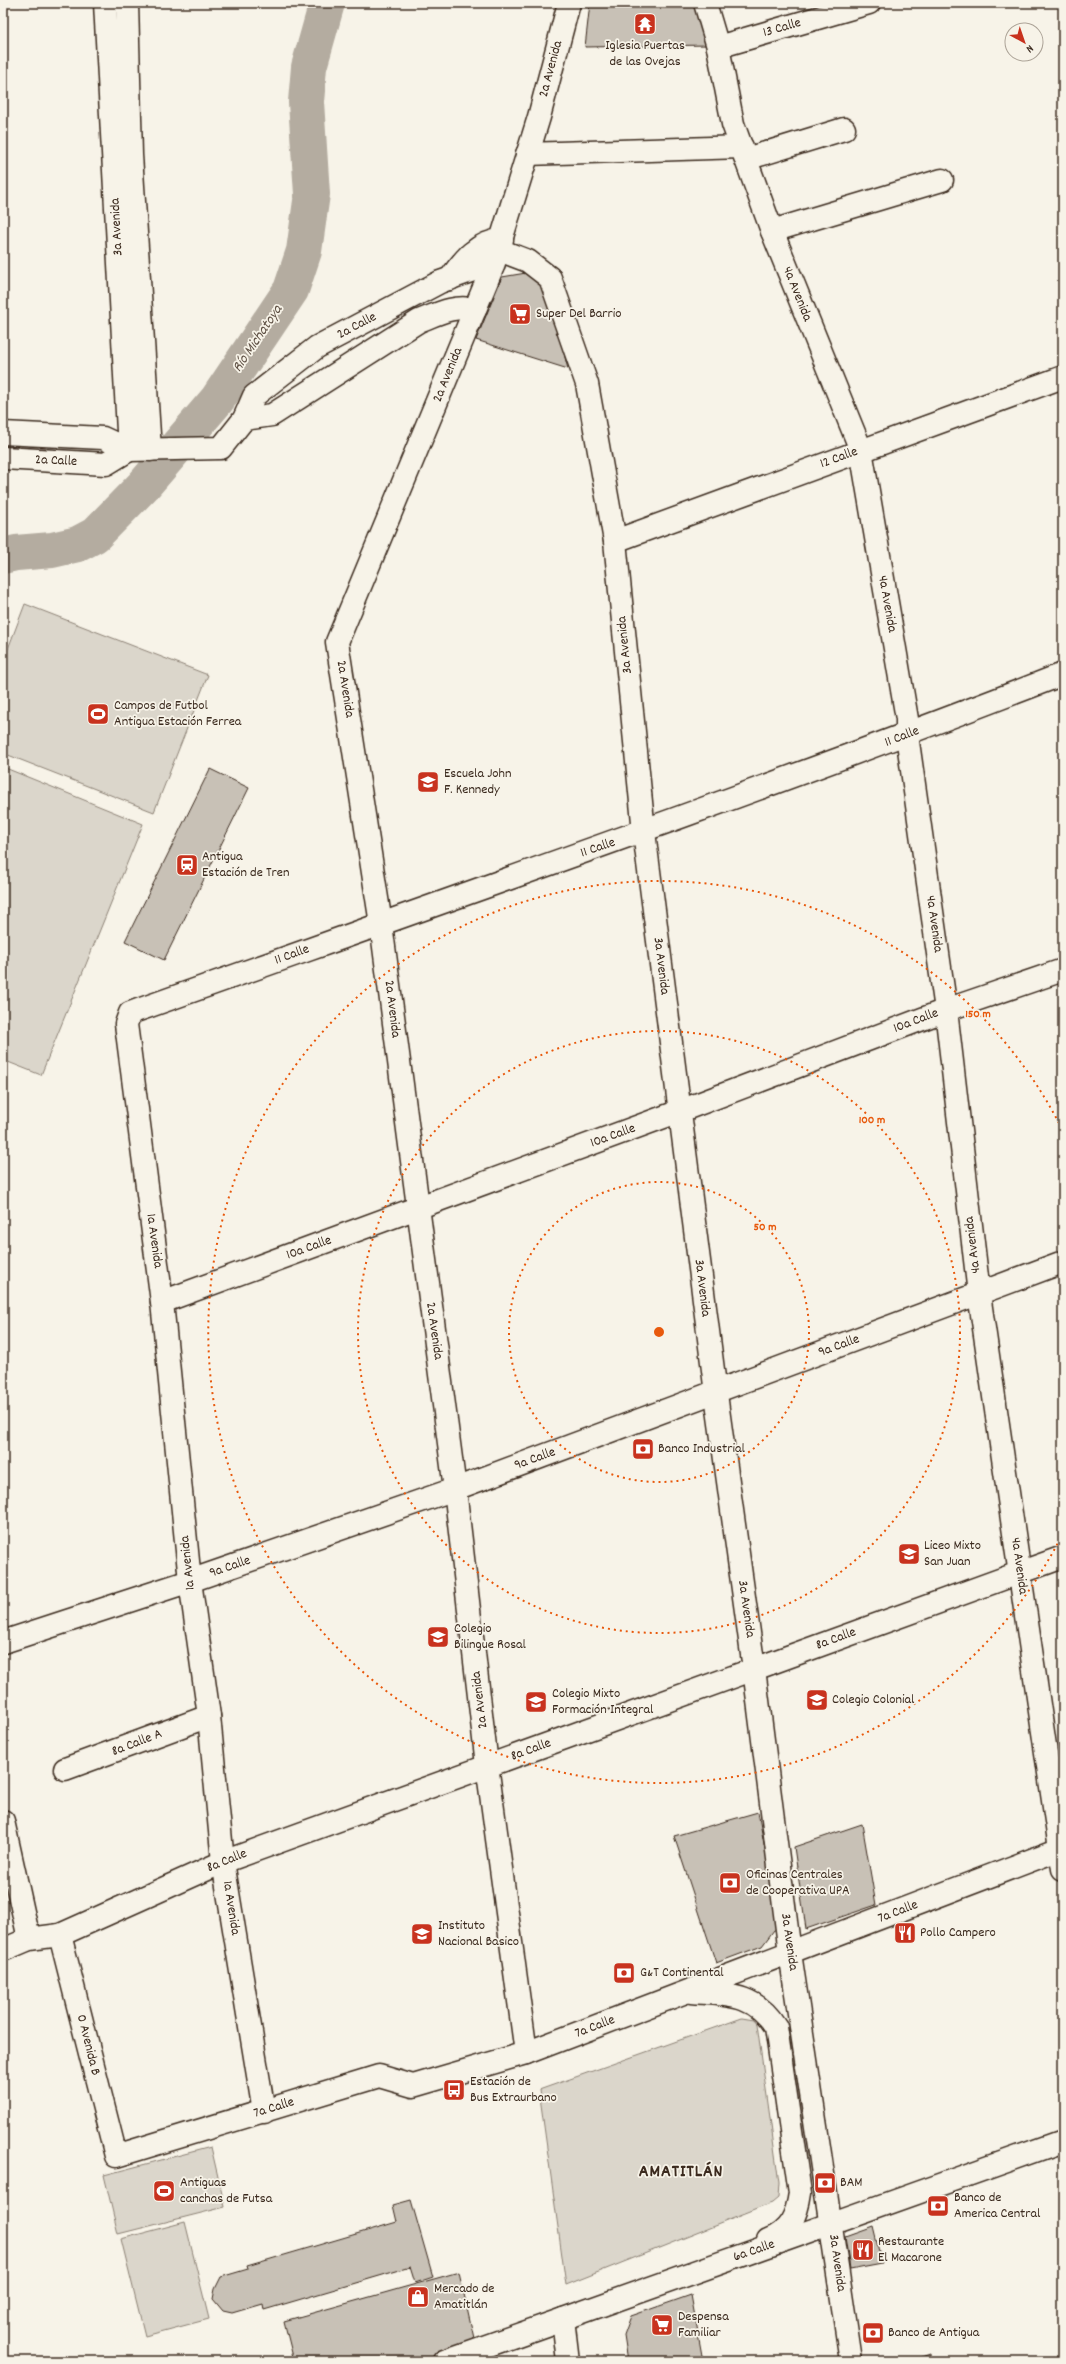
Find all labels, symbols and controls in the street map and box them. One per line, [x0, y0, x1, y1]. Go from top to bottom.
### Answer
temple icon: Iglesia Puertas de las Ovejas [632, 11, 658, 37]
street label: 13 Calle [761, 13, 803, 43]
north arrow [1004, 22, 1044, 62]
place label: Iglesia Puertas de las Ovejas [605, 36, 685, 72]
street label: 2a Avenida [534, 38, 568, 99]
text: N [1021, 40, 1036, 56]
street label: 3a Avenida [105, 197, 128, 256]
street label: 4a Avenida [777, 264, 817, 325]
water label: Río Michatoya [227, 300, 289, 377]
supermarket icon: Super Del Barrio [507, 301, 533, 327]
place label: Super Del Barrio [536, 304, 622, 324]
street label: 2a Calle [334, 307, 380, 345]
street label: 2a Avenida [428, 344, 468, 405]
street label: 12 Calle [817, 442, 861, 474]
street label: 2a Calle [34, 450, 78, 472]
street label: 4a Avenida [872, 574, 902, 634]
street label: 3a Avenida [612, 615, 638, 675]
street label: 2a Avenida [331, 659, 359, 719]
place label: Campos de Futbol Antigua Estación Ferrea [114, 696, 242, 732]
sports icon: Campos de Futbol Antigua Estación Ferrea [85, 701, 111, 727]
street label: 11 Calle [882, 721, 922, 753]
place label: Escuela John F. Kennedy [444, 764, 511, 800]
school or university icon: Escuela John F. Kennedy [415, 769, 441, 795]
street label: 11 Calle [578, 833, 618, 863]
place label: Antigua Estación de Tren [202, 847, 289, 883]
station icon: Antigua Estación de Tren [174, 852, 200, 878]
street label: 4a Avenida [920, 894, 948, 954]
street label: 3a Avenida [648, 936, 674, 996]
street label: 11 Calle [272, 940, 312, 970]
street label: 2a Avenida [379, 979, 405, 1039]
street label: 10a Calle [891, 1003, 941, 1039]
text: 150 m [965, 1006, 991, 1023]
text: 100 m [859, 1112, 885, 1129]
street label: 10a Calle [588, 1119, 638, 1153]
street label: 1a Avenida [140, 1213, 168, 1270]
street label: 4a Avenida [960, 1215, 986, 1275]
text: 50 m [753, 1219, 777, 1236]
street label: 10a Calle [284, 1231, 334, 1265]
street label: 3a Avenida [689, 1258, 715, 1318]
street label: 2a Avenida [420, 1301, 448, 1361]
centre of rings [652, 1325, 666, 1339]
street label: 9a Calle [816, 1329, 862, 1363]
bank icon: Banco Industrial [630, 1436, 656, 1462]
place label: Banco Industrial [658, 1439, 746, 1459]
street label: 9a Calle [512, 1442, 558, 1476]
street label: 1a Avenida [175, 1534, 201, 1591]
place label: Liceo Mixto San Juan [924, 1536, 981, 1572]
street label: 4a Avenida [1005, 1536, 1033, 1596]
school or university icon: Liceo Mixto San Juan [896, 1541, 922, 1567]
street label: 9a Calle [207, 1551, 253, 1583]
street label: 3a Avenida [732, 1579, 760, 1639]
place label: Colegio Bilingue Rosal [454, 1619, 527, 1655]
street label: 8a Calle [813, 1622, 859, 1656]
school or university icon: Colegio Bilingue Rosal [425, 1624, 451, 1650]
street label: 2a Avenida [467, 1670, 493, 1730]
place label: Colegio Mixto Formación Integral [552, 1684, 654, 1720]
school or university icon: Colegio Colonial [804, 1687, 830, 1713]
school or university icon: Colegio Mixto Formación Integral [523, 1689, 549, 1715]
place label: Colegio Colonial [832, 1690, 915, 1710]
street label: 8a Calle A [109, 1724, 165, 1762]
street label: 8a Calle [508, 1733, 554, 1767]
street label: 8a Calle [204, 1844, 250, 1878]
place label: Oficinas Centrales de Cooperativa UPA [746, 1865, 850, 1901]
bank icon: Oficinas Centrales de Cooperativa UPA [717, 1870, 743, 1896]
street label: 1a Avenida [217, 1879, 245, 1937]
street label: 7a Calle [875, 1895, 921, 1929]
street label: 3a Avenida [775, 1912, 803, 1972]
place label: Instituto Nacional Basico [438, 1916, 519, 1952]
restaurant icon: Pollo Campero [892, 1920, 918, 1946]
school or university icon: Instituto Nacional Basico [409, 1921, 435, 1947]
place label: Pollo Campero [920, 1923, 996, 1943]
bank icon: G&T Continental [611, 1960, 637, 1986]
place label: G&T Continental [640, 1963, 724, 1983]
street label: 7a Calle [572, 2010, 618, 2044]
street label: 0 Avenida B [71, 2012, 105, 2078]
place label: Estación de Bus Extraurbano [470, 2072, 557, 2108]
bus stop icon: Estación de Bus Extraurbano [441, 2077, 467, 2103]
street label: 7a Calle [251, 2092, 297, 2124]
district label: AMATITLÁN [639, 2160, 723, 2185]
bank icon: BAM [812, 2170, 838, 2196]
place label: Antiguas canchas de Futsa [180, 2173, 273, 2209]
place label: BAM [840, 2173, 862, 2193]
sports icon: Antiguas canchas de Futsa [151, 2178, 177, 2204]
place label: Banco de America Central [954, 2188, 1041, 2224]
bank icon: Banco de America Central [925, 2193, 951, 2219]
place label: Restaurante El Macarone [878, 2232, 944, 2268]
street label: 3a Avenida [823, 2233, 851, 2293]
street label: 6a Calle [730, 2235, 778, 2267]
restaurant icon: Restaurante El Macarone [850, 2237, 876, 2263]
place label: Mercado de Amatitlán [434, 2279, 494, 2315]
shop icon: Mercado de Amatitlán [405, 2284, 431, 2310]
place label: Despensa Familiar [678, 2307, 729, 2343]
supermarket icon: Despensa Familiar [649, 2312, 675, 2338]
bank icon: Banco de Antigua [860, 2320, 886, 2346]
place label: Banco de Antigua [888, 2323, 980, 2343]

